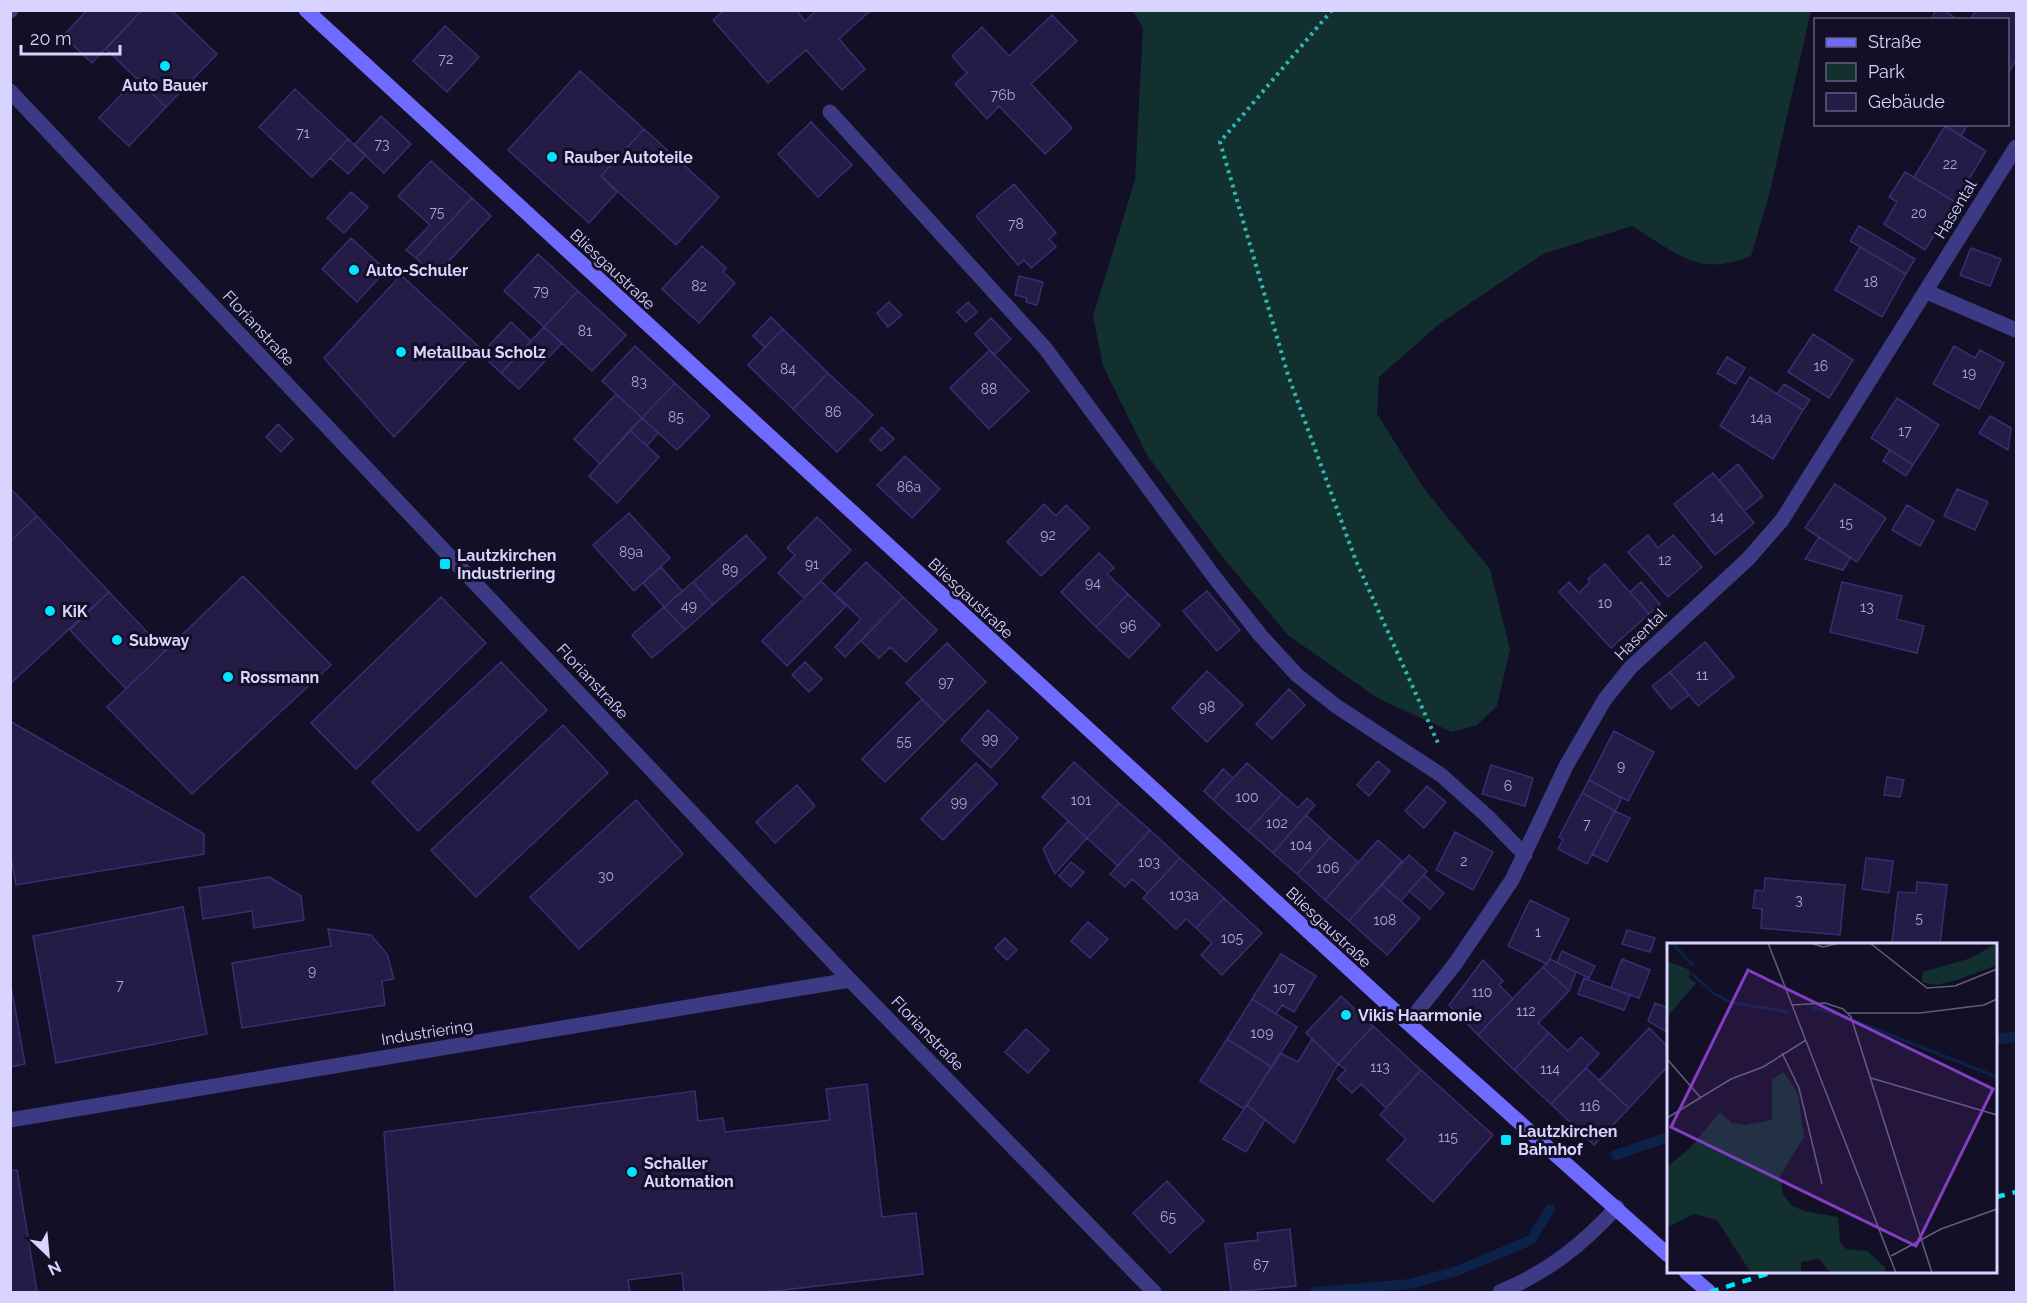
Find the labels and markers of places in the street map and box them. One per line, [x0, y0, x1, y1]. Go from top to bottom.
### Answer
marker: Auto Bauer [158, 59, 172, 73]
place label: Auto Bauer [122, 76, 208, 95]
place label: Rauber Autoteile [564, 148, 693, 167]
marker: Rauber Autoteile [545, 150, 559, 164]
place label: Auto-Schuler [366, 261, 468, 280]
marker: Auto-Schuler [347, 263, 361, 277]
place label: Metallbau Scholz [413, 343, 546, 362]
marker: Metallbau Scholz [394, 345, 408, 359]
place label: Lautzkirchen Industriering [457, 546, 556, 583]
marker: Lautzkirchen Industriering [438, 557, 452, 571]
place label: KiK [62, 602, 88, 621]
marker: KiK [43, 604, 57, 618]
place label: Subway [129, 631, 190, 650]
marker: Subway [110, 633, 124, 647]
place label: Rossmann [240, 668, 319, 687]
marker: Rossmann [221, 670, 235, 684]
place label: Vikis Haarmonie [1358, 1006, 1482, 1025]
marker: Vikis Haarmonie [1339, 1008, 1353, 1022]
place label: Lautzkirchen Bahnhof [1518, 1122, 1617, 1159]
marker: Lautzkirchen Bahnhof [1499, 1133, 1513, 1147]
place label: Schaller Automation [644, 1154, 734, 1191]
marker: Schaller Automation [625, 1165, 639, 1179]

